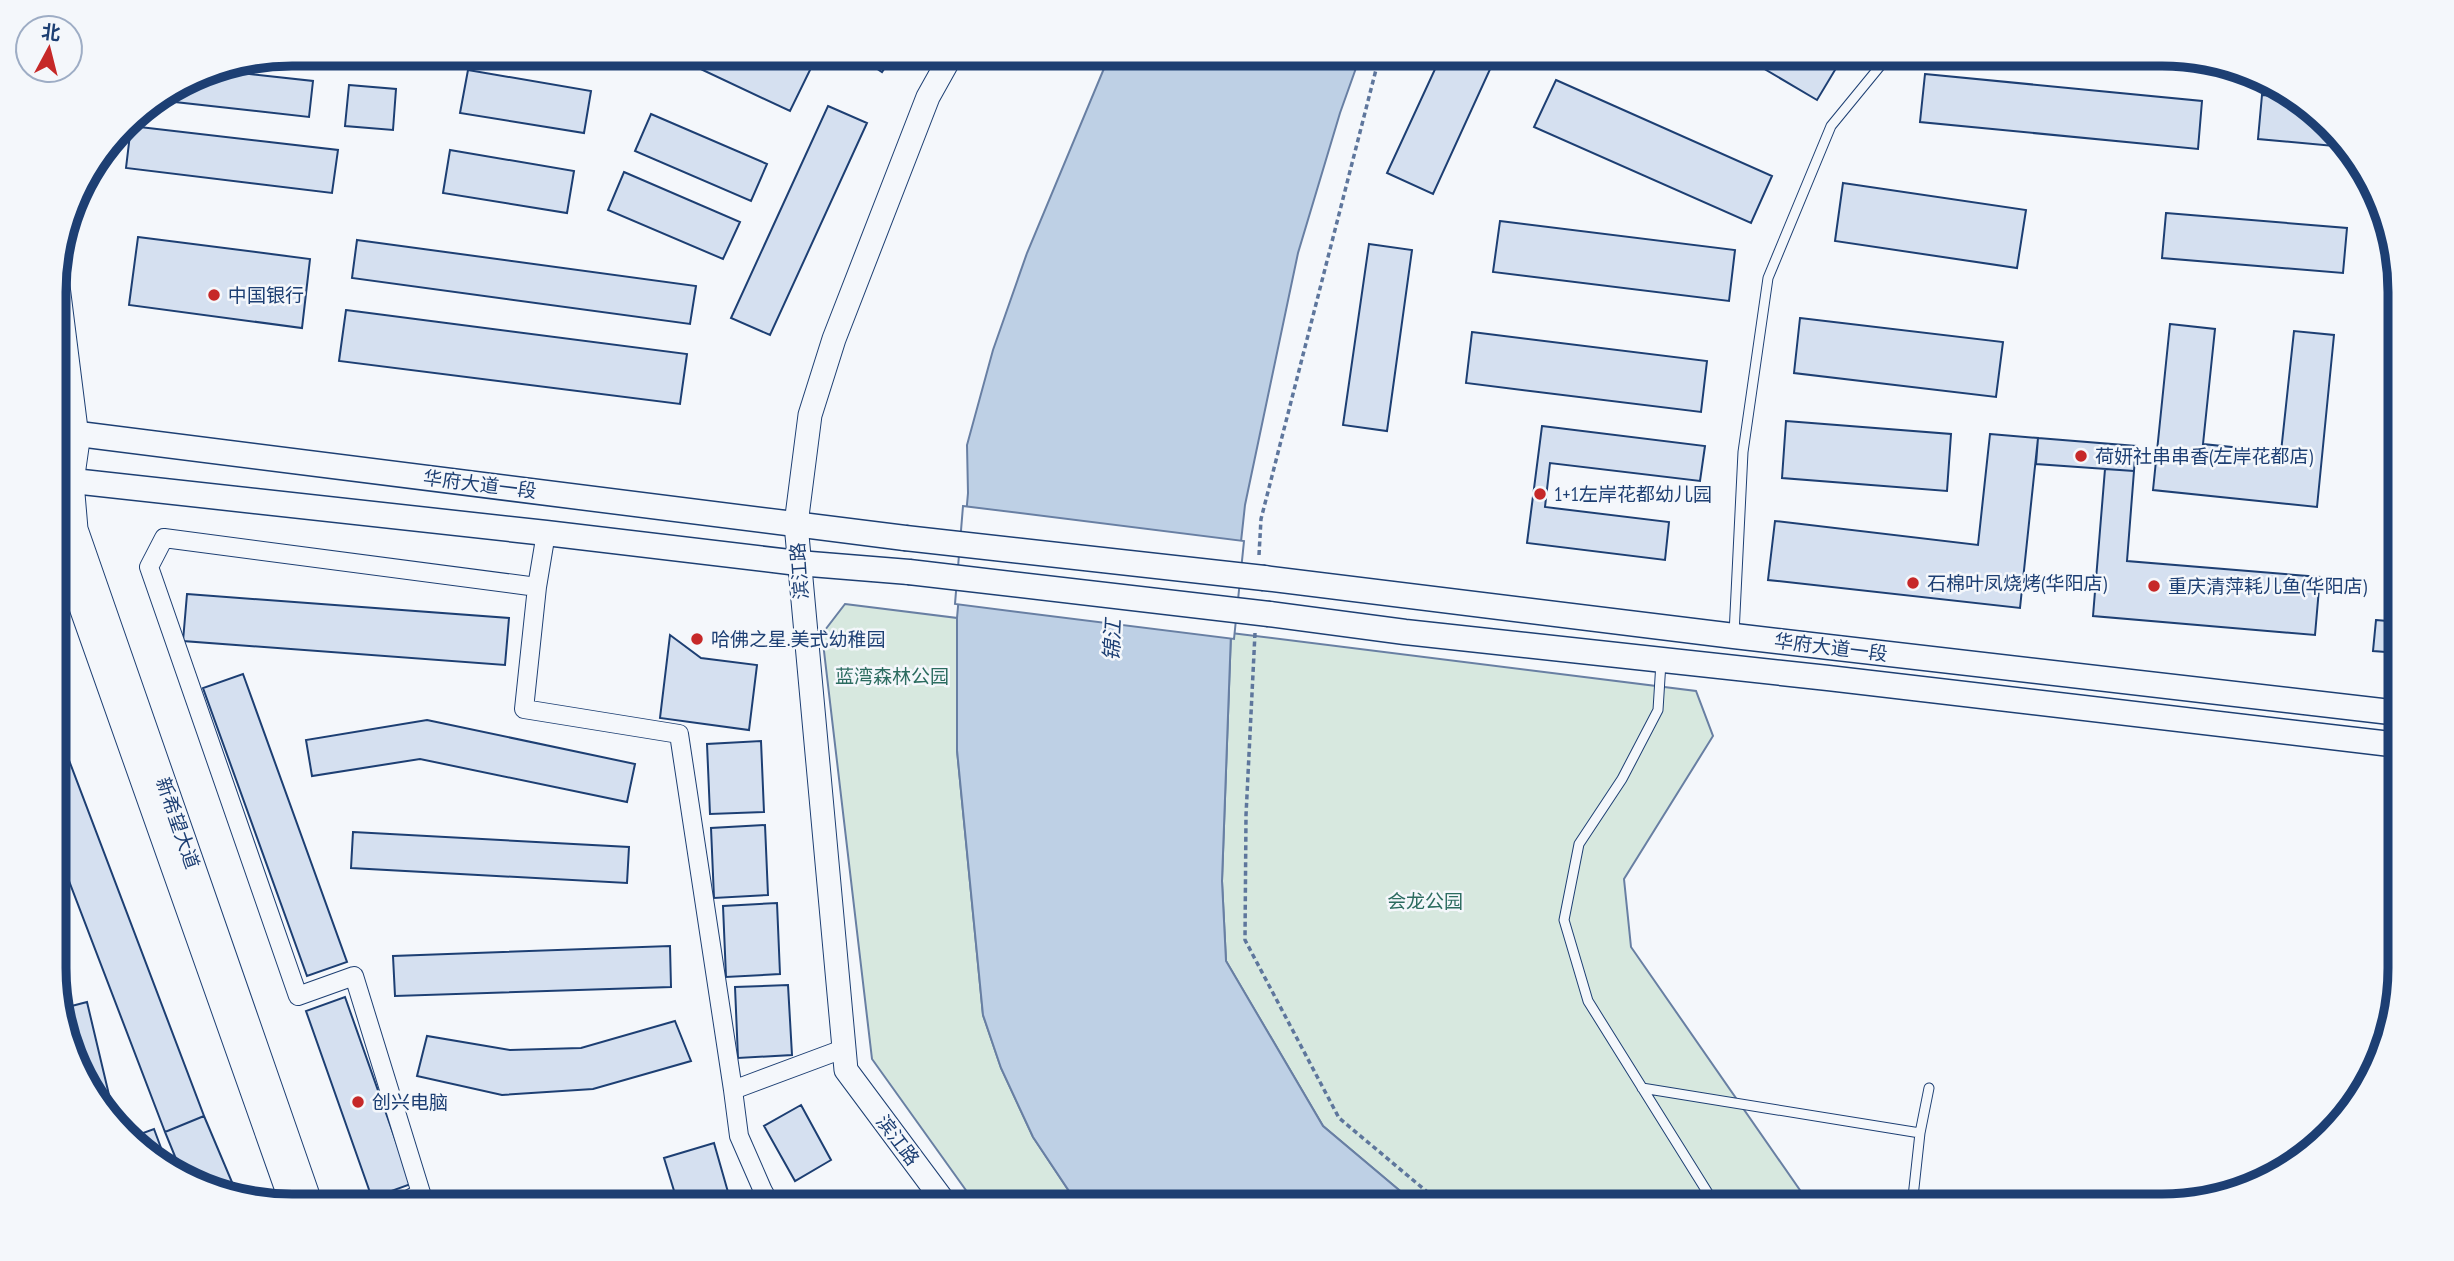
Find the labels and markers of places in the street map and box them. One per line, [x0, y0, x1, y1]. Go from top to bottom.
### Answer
place label: 中国银行 [228, 283, 304, 307]
marker: 中国银行 [206, 287, 222, 303]
place label: 荷妍社串串香(左岸花都店) [2095, 444, 2313, 468]
marker: 荷妍社串串香(左岸花都店) [2073, 448, 2089, 464]
place label: 1+1左岸花都幼儿园 [1554, 482, 1712, 506]
marker: 1+1左岸花都幼儿园 [1532, 486, 1548, 502]
place label: 石棉叶凤烧烤(华阳店) [1927, 571, 2107, 595]
place label: 重庆清萍耗儿鱼(华阳店) [2168, 574, 2367, 598]
marker: 石棉叶凤烧烤(华阳店) [1905, 575, 1921, 591]
marker: 重庆清萍耗儿鱼(华阳店) [2146, 578, 2162, 594]
place label: 哈佛之星.美式幼稚园 [711, 627, 885, 651]
marker: 哈佛之星.美式幼稚园 [689, 631, 705, 647]
place label: 创兴电脑 [372, 1090, 448, 1114]
marker: 创兴电脑 [350, 1094, 366, 1110]

